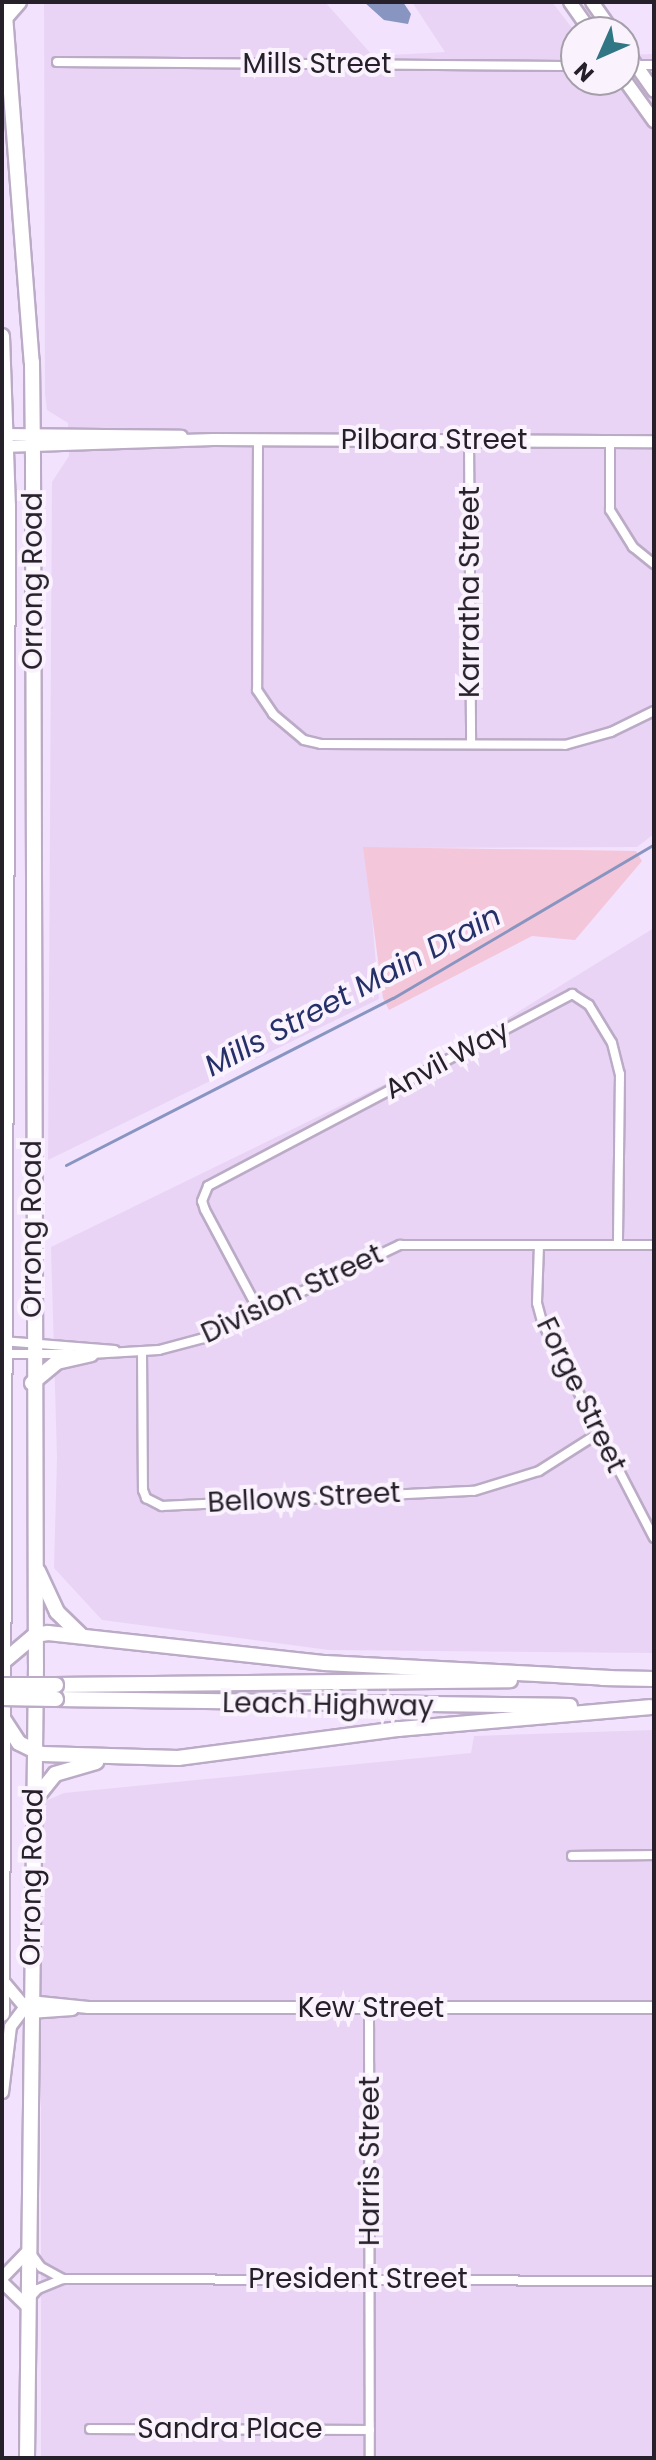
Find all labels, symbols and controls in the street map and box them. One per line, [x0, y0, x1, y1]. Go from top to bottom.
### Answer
north arrow [560, 16, 640, 96]
street label: Mills Street [243, 47, 391, 81]
text: N [567, 55, 601, 89]
street label: Pilbara Street [341, 423, 527, 457]
street label: Karratha Street [453, 486, 487, 698]
street label: Orrong Road [16, 492, 50, 670]
water label: Mills Street Main Drain [199, 898, 507, 1084]
street label: Anvil Way [379, 1013, 515, 1107]
street label: Orrong Road [15, 1140, 49, 1318]
street label: Division Street [196, 1237, 388, 1351]
street label: Forge Street [529, 1312, 633, 1478]
street label: Bellows Street [207, 1476, 401, 1520]
street label: Leach Highway [222, 1686, 434, 1724]
street label: Orrong Road [14, 1788, 50, 1966]
street label: Kew Street [298, 1991, 444, 2025]
street label: Harris Street [353, 2076, 387, 2246]
street label: President Street [248, 2262, 468, 2296]
street label: Sandra Place [137, 2412, 323, 2446]

